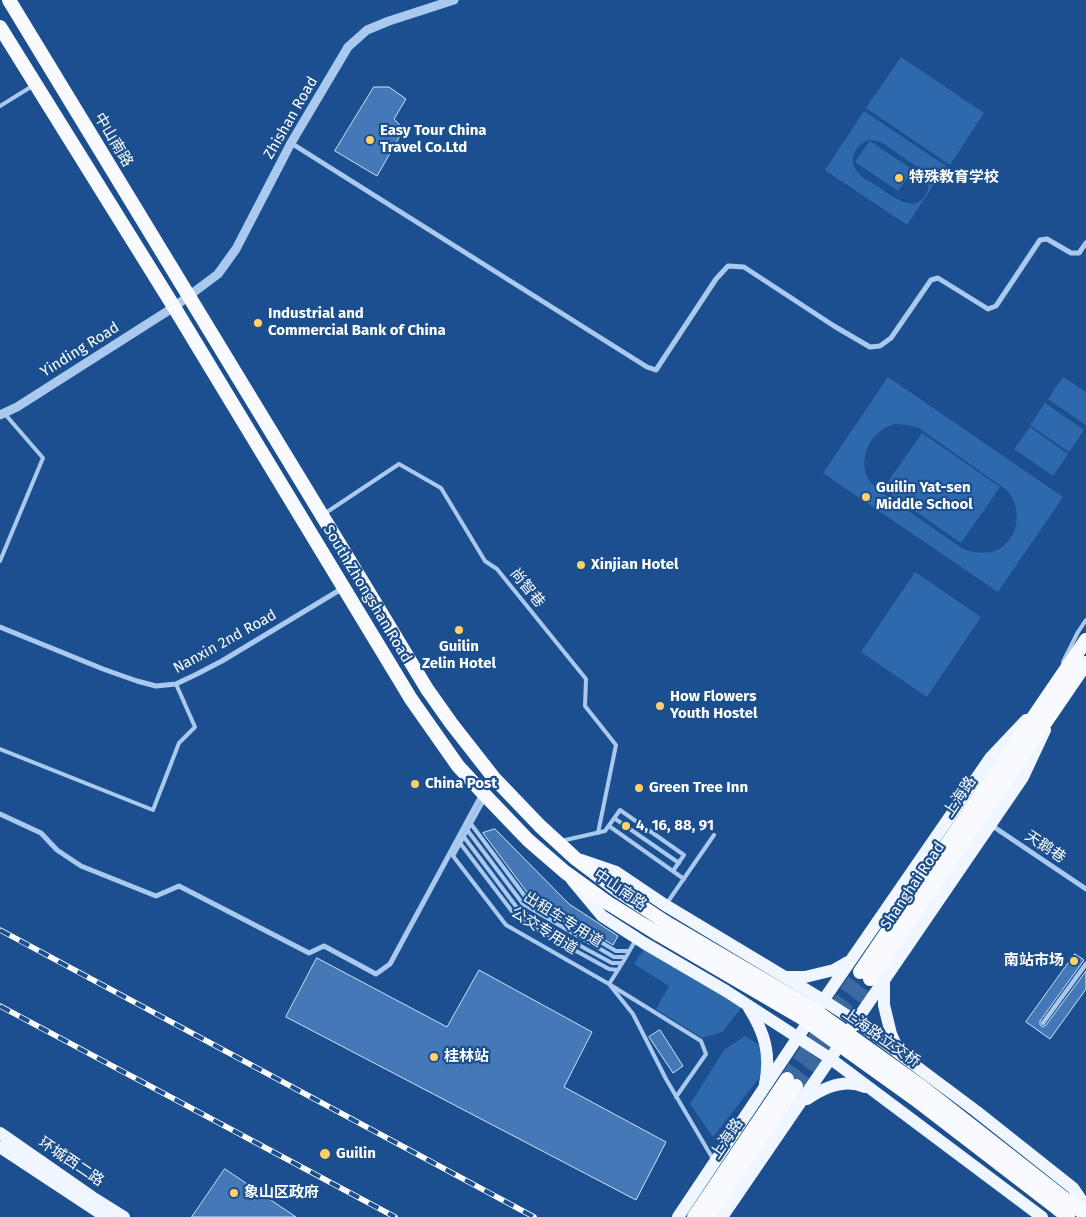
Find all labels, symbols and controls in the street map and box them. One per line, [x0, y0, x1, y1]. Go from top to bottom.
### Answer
street label: Zhishan Road [260, 74, 322, 162]
street label: 中山南路 [90, 110, 136, 170]
place label: Easy Tour China Travel Co.Ltd [380, 122, 486, 157]
marker: Easy Tour China Travel Co.Ltd [364, 134, 376, 146]
place label: 特殊教育学校 [909, 169, 999, 187]
marker: 特殊教育学校 [893, 172, 905, 184]
place label: Industrial and Commercial Bank of China [268, 305, 446, 340]
marker: Industrial and Commercial Bank of China [252, 317, 264, 329]
street label: Yinding Road [37, 319, 123, 381]
place label: Guilin Yat-sen Middle School [876, 479, 973, 514]
marker: Guilin Yat-sen Middle School [860, 491, 872, 503]
street label: South Zhongshan Road [319, 522, 415, 666]
place label: Xinjian Hotel [591, 556, 678, 574]
marker: Xinjian Hotel [575, 559, 587, 571]
street label: 尚智巷 [506, 565, 548, 611]
street label: Nanxin 2nd Road [170, 606, 280, 678]
marker: Guilin Zelin Hotel [453, 624, 465, 636]
place label: Guilin Zelin Hotel [422, 638, 496, 673]
place label: How Flowers Youth Hostel [670, 688, 758, 723]
marker: How Flowers Youth Hostel [654, 700, 666, 712]
street label: 上海路 [940, 773, 980, 821]
place label: China Post [425, 775, 497, 793]
marker: China Post [409, 778, 421, 790]
place label: Green Tree Inn [649, 779, 748, 797]
marker: Green Tree Inn [633, 782, 645, 794]
place label: 4, 16, 88, 91 [636, 817, 714, 835]
marker: 4, 16, 88, 91 [620, 820, 632, 832]
street label: 天鹅巷 [1021, 827, 1069, 867]
street label: Shanghai Road [877, 839, 949, 933]
street label: 中山南路 [590, 866, 650, 914]
street label: 出租车专用道 [520, 889, 606, 951]
street label: 公交专用道 [507, 903, 581, 959]
place label: 南站市场 [1004, 952, 1064, 970]
marker: 南站市场 [1068, 955, 1080, 967]
street label: 上海路立交桥 [839, 1005, 923, 1071]
place label: 桂林站 [444, 1048, 489, 1066]
marker: 桂林站 [428, 1051, 440, 1063]
street label: 上海路 [707, 1115, 747, 1163]
street label: 环城西二路 [35, 1134, 107, 1190]
place label: Guilin [336, 1145, 376, 1163]
marker: Guilin [318, 1147, 332, 1161]
place label: 象山区政府 [244, 1184, 319, 1202]
marker: 象山区政府 [228, 1187, 240, 1199]

